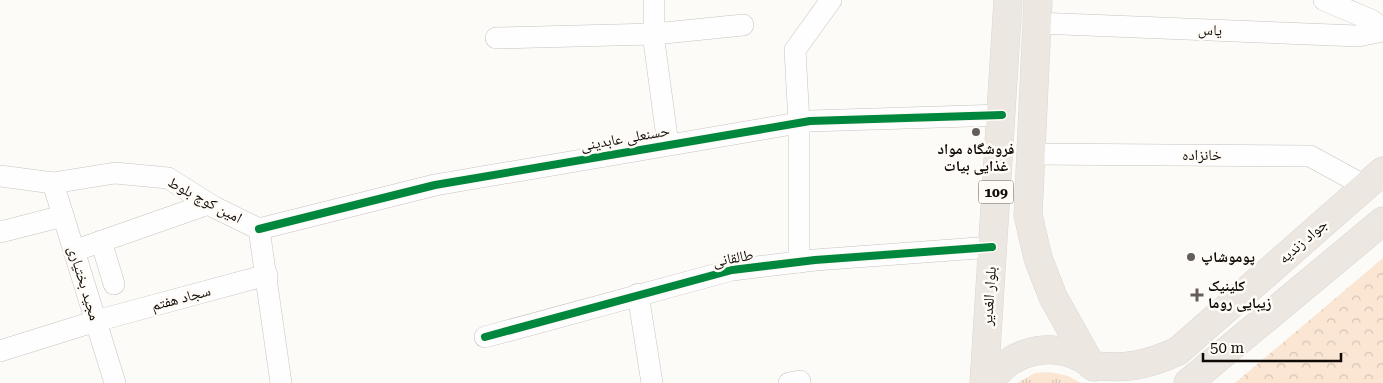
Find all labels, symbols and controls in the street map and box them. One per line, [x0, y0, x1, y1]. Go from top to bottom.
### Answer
street label: یاس [1198, 21, 1223, 40]
street label: حسنعلی عابدینی [579, 121, 672, 156]
marker: فروشگاه مواد غذایی بیات [970, 126, 982, 138]
place label: فروشگاه مواد غذایی بیات [938, 140, 1014, 175]
street label: خانزاده [1182, 146, 1222, 164]
street label: امین کوچ بلوط [164, 173, 245, 228]
road number: 109 [978, 180, 1014, 203]
street label: جواد زندیه [1275, 215, 1332, 267]
street label: مجید بختیاری [63, 244, 104, 323]
street label: طالقانی [711, 246, 755, 271]
place label: پوموشاپ [1201, 248, 1255, 266]
marker: پوموشاپ [1185, 251, 1197, 263]
street label: بلوار الغدیر [978, 266, 1000, 327]
place label: کلینیک زیبایی روما [1208, 277, 1272, 312]
street label: سجاد هفتم [149, 281, 213, 315]
marker: کلینیک زیبایی روما [1190, 288, 1204, 302]
scale bar [1203, 330, 1340, 362]
text: 50 m [1210, 339, 1245, 357]

